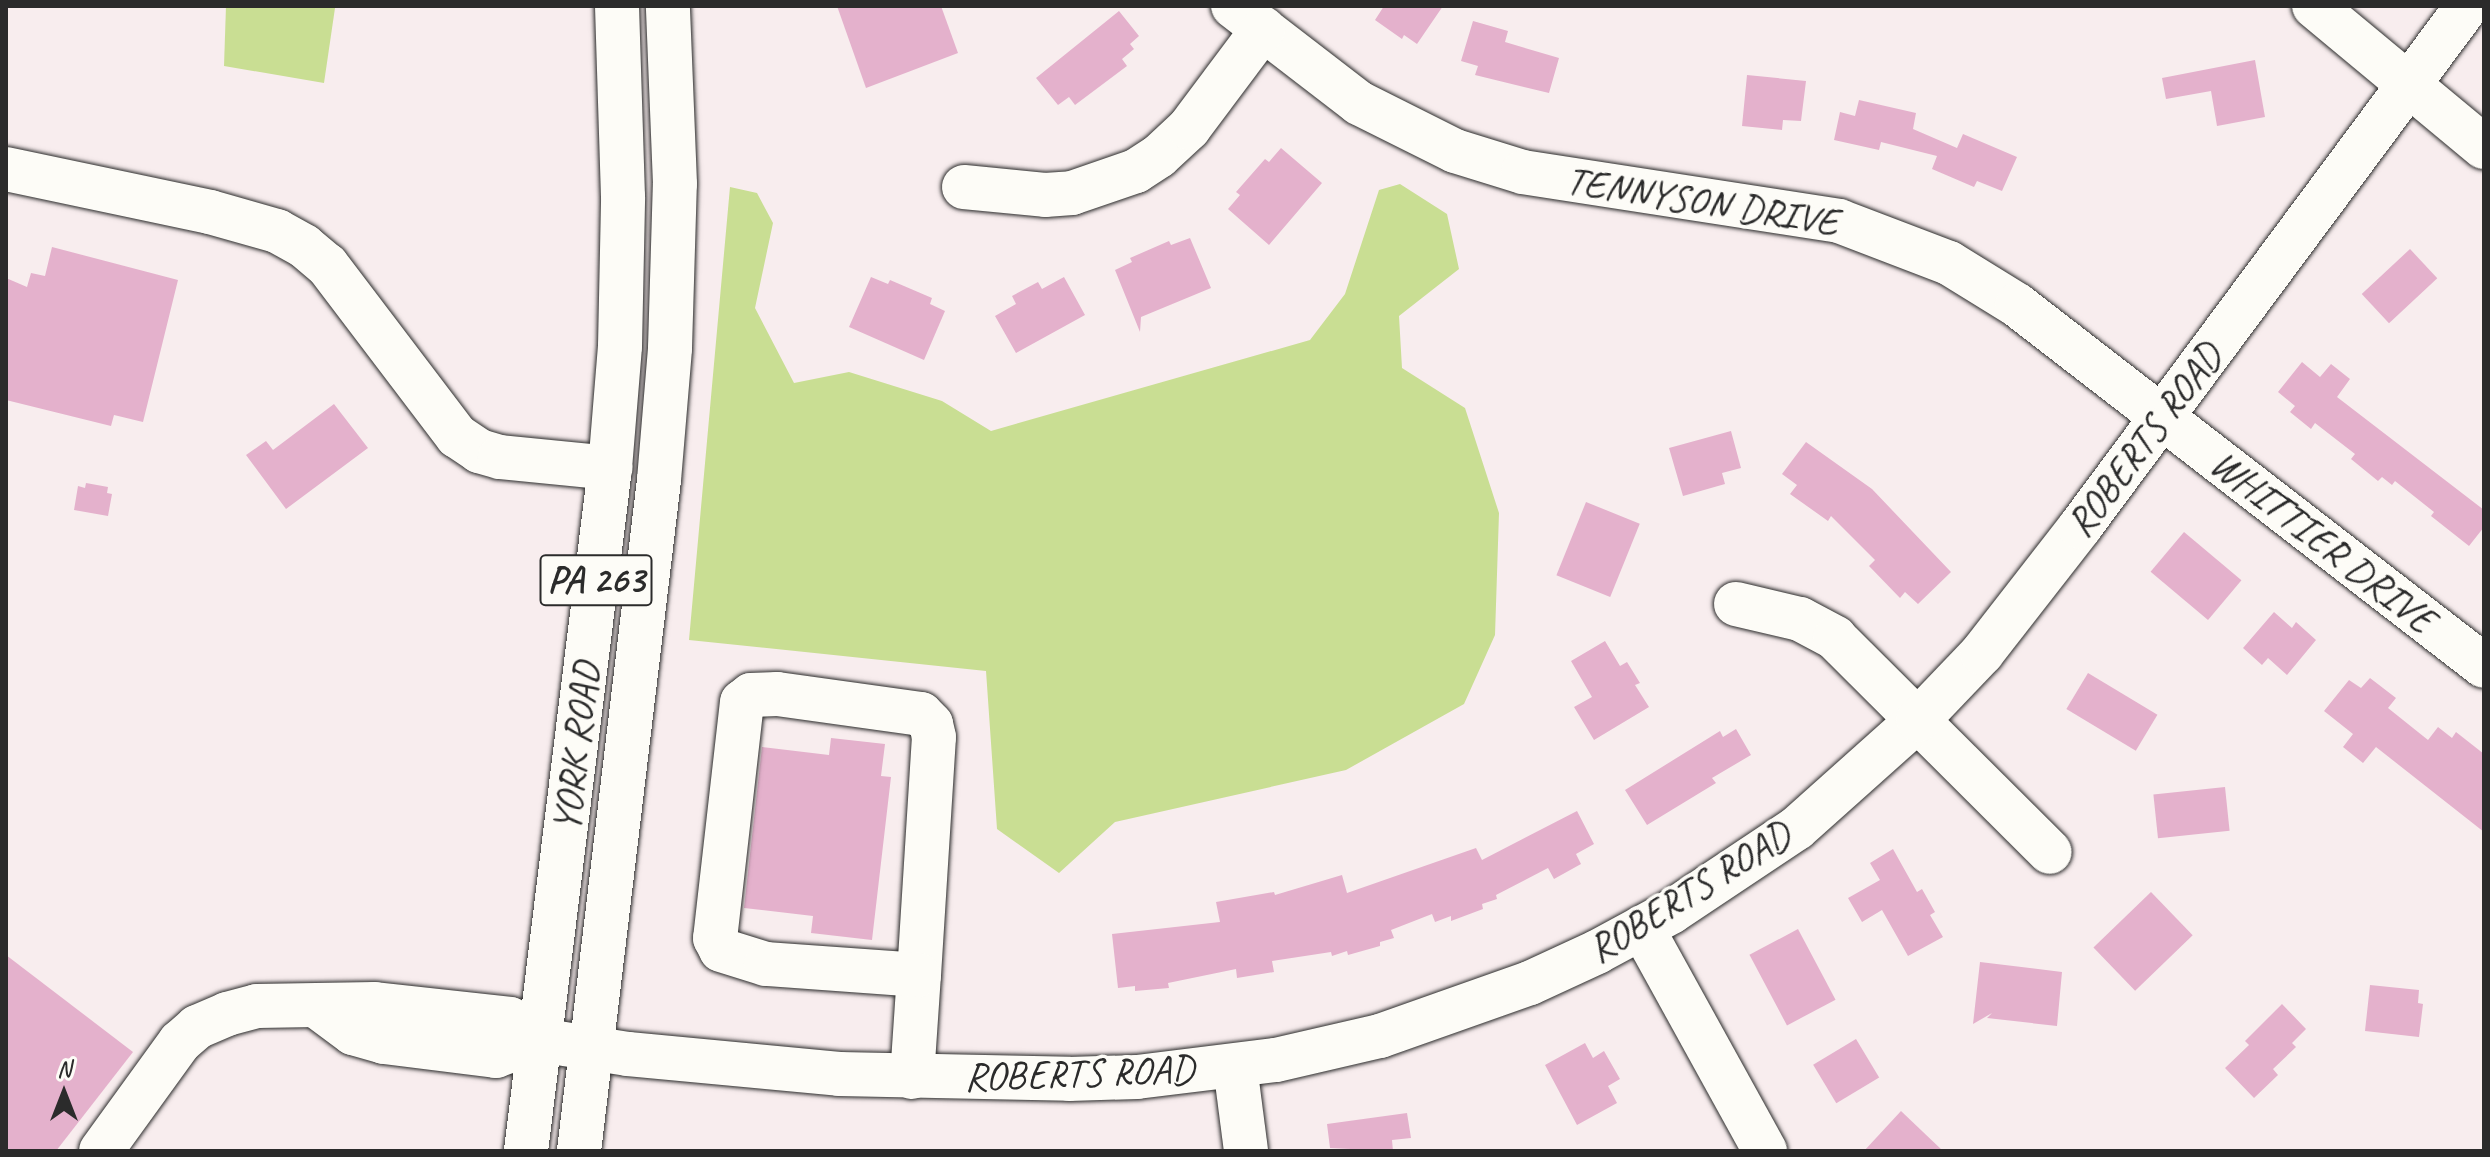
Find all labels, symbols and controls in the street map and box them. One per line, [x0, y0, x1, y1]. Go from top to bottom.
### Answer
street label: TENNYSON DRIVE [1563, 156, 1841, 246]
street label: ROBERTS ROAD [2055, 333, 2233, 547]
street label: WHITTIER DRIVE [2201, 439, 2445, 643]
road number: PA 263 [538, 546, 654, 614]
street label: YORK ROAD [542, 658, 610, 836]
street label: ROBERTS ROAD [1578, 810, 1800, 974]
street label: ROBERTS ROAD [962, 1045, 1196, 1101]
north arrow [24, 1053, 104, 1133]
text: N [57, 1055, 71, 1083]

